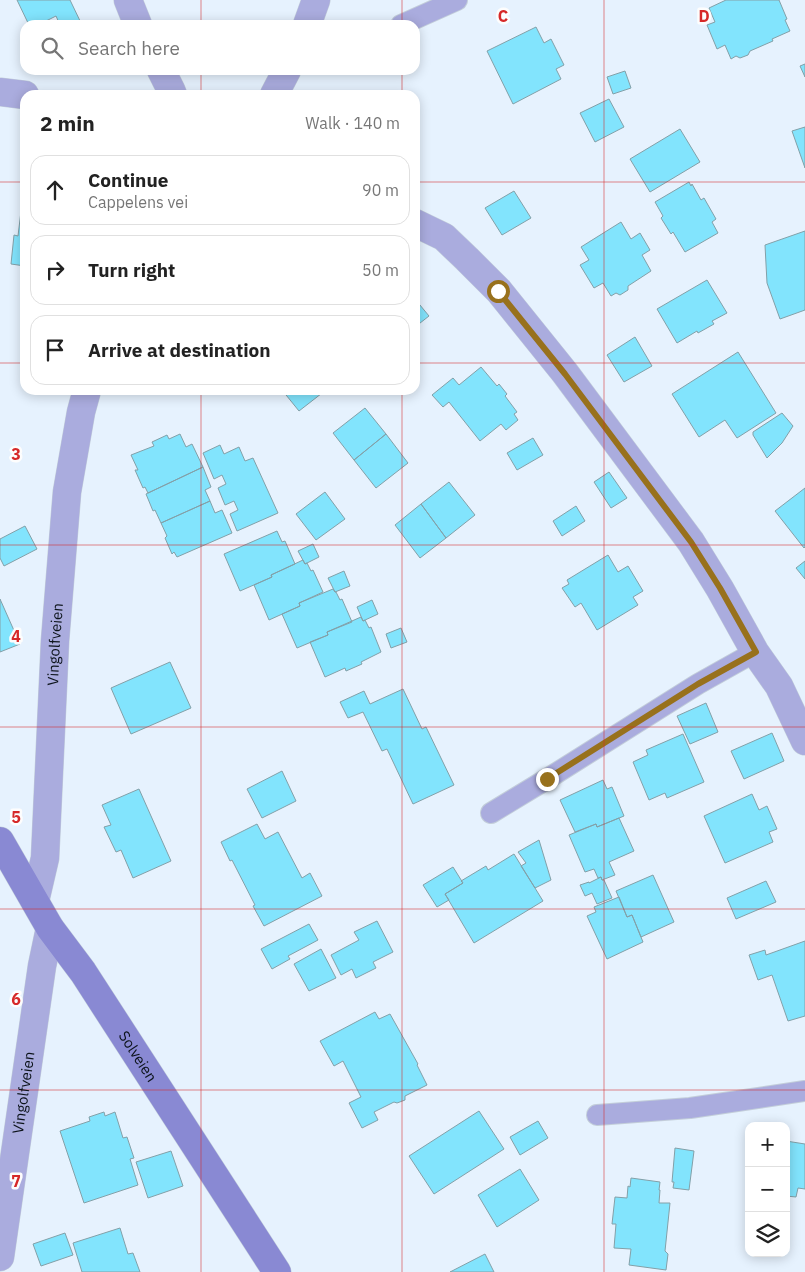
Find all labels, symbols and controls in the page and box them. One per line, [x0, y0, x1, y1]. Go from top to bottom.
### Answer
text: C [498, 6, 508, 26]
text: D [698, 6, 710, 26]
search box [20, 20, 420, 75]
icon: search [38, 34, 66, 62]
text: Search here [78, 36, 180, 60]
text: 2 min [40, 109, 95, 137]
text: Walk · 140 m [305, 113, 400, 133]
text: Continue [88, 168, 168, 192]
icon: ahead [41, 176, 69, 204]
text: 90 m [362, 180, 399, 200]
text: Cappelens vei [88, 192, 188, 212]
icon: right [41, 256, 69, 284]
text: Turn right [88, 258, 175, 282]
text: 50 m [362, 260, 399, 280]
route start [487, 280, 510, 303]
icon: arrive [41, 336, 69, 364]
text: Arrive at destination [88, 338, 271, 362]
text: 3 [11, 444, 21, 464]
street label: Vingolfveien [43, 602, 67, 686]
text: 4 [11, 626, 21, 646]
route end [536, 768, 559, 791]
text: 5 [11, 807, 21, 827]
text: 6 [11, 989, 21, 1009]
street label: Solveien [115, 1027, 162, 1085]
street label: Vingolfveien [8, 1050, 39, 1135]
map controls [745, 1122, 790, 1257]
button: + [745, 1122, 790, 1167]
button: − [745, 1167, 790, 1212]
text: 7 [11, 1171, 21, 1191]
button: layers [745, 1212, 790, 1257]

